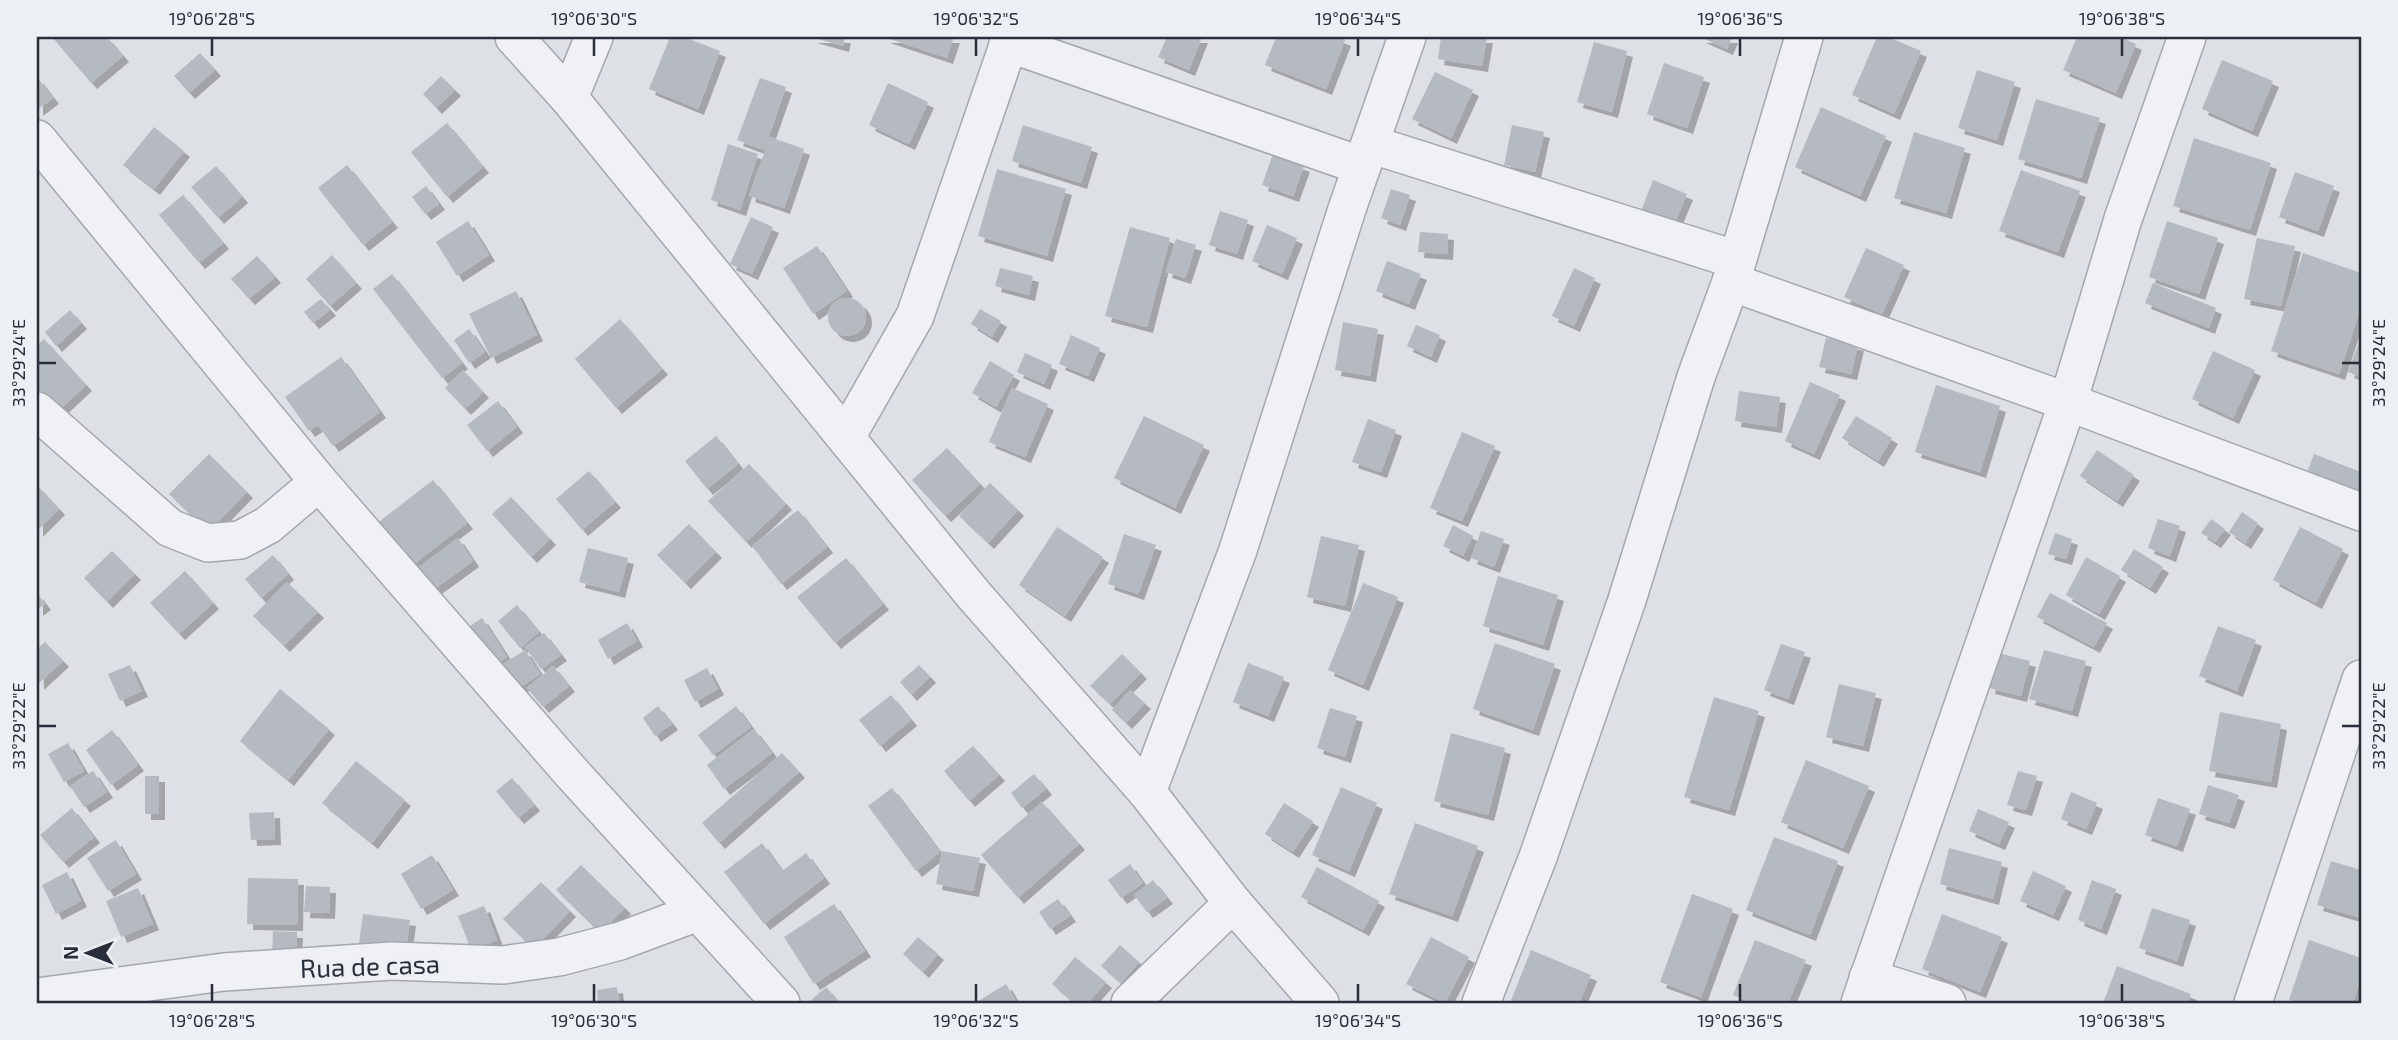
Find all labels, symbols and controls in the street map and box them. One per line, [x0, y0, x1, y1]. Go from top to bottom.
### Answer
text: 19°06'28"S [169, 7, 255, 29]
text: 19°06'30"S [551, 7, 637, 29]
text: 19°06'32"S [933, 7, 1019, 29]
text: 19°06'34"S [1315, 7, 1401, 29]
text: 19°06'36"S [1697, 7, 1783, 29]
text: 19°06'38"S [2079, 7, 2165, 29]
text: 33°29'24"E [7, 319, 29, 407]
text: 33°29'24"E [2367, 319, 2389, 407]
text: 33°29'22"E [7, 682, 29, 770]
text: 33°29'22"E [2367, 682, 2389, 770]
north arrow [52, 918, 122, 988]
text: N [59, 946, 82, 960]
street label: Rua de casa [299, 947, 441, 983]
text: 19°06'28"S [169, 1009, 255, 1031]
text: 19°06'30"S [551, 1009, 637, 1031]
text: 19°06'32"S [933, 1009, 1019, 1031]
text: 19°06'34"S [1315, 1009, 1401, 1031]
text: 19°06'36"S [1697, 1009, 1783, 1031]
text: 19°06'38"S [2079, 1009, 2165, 1031]

